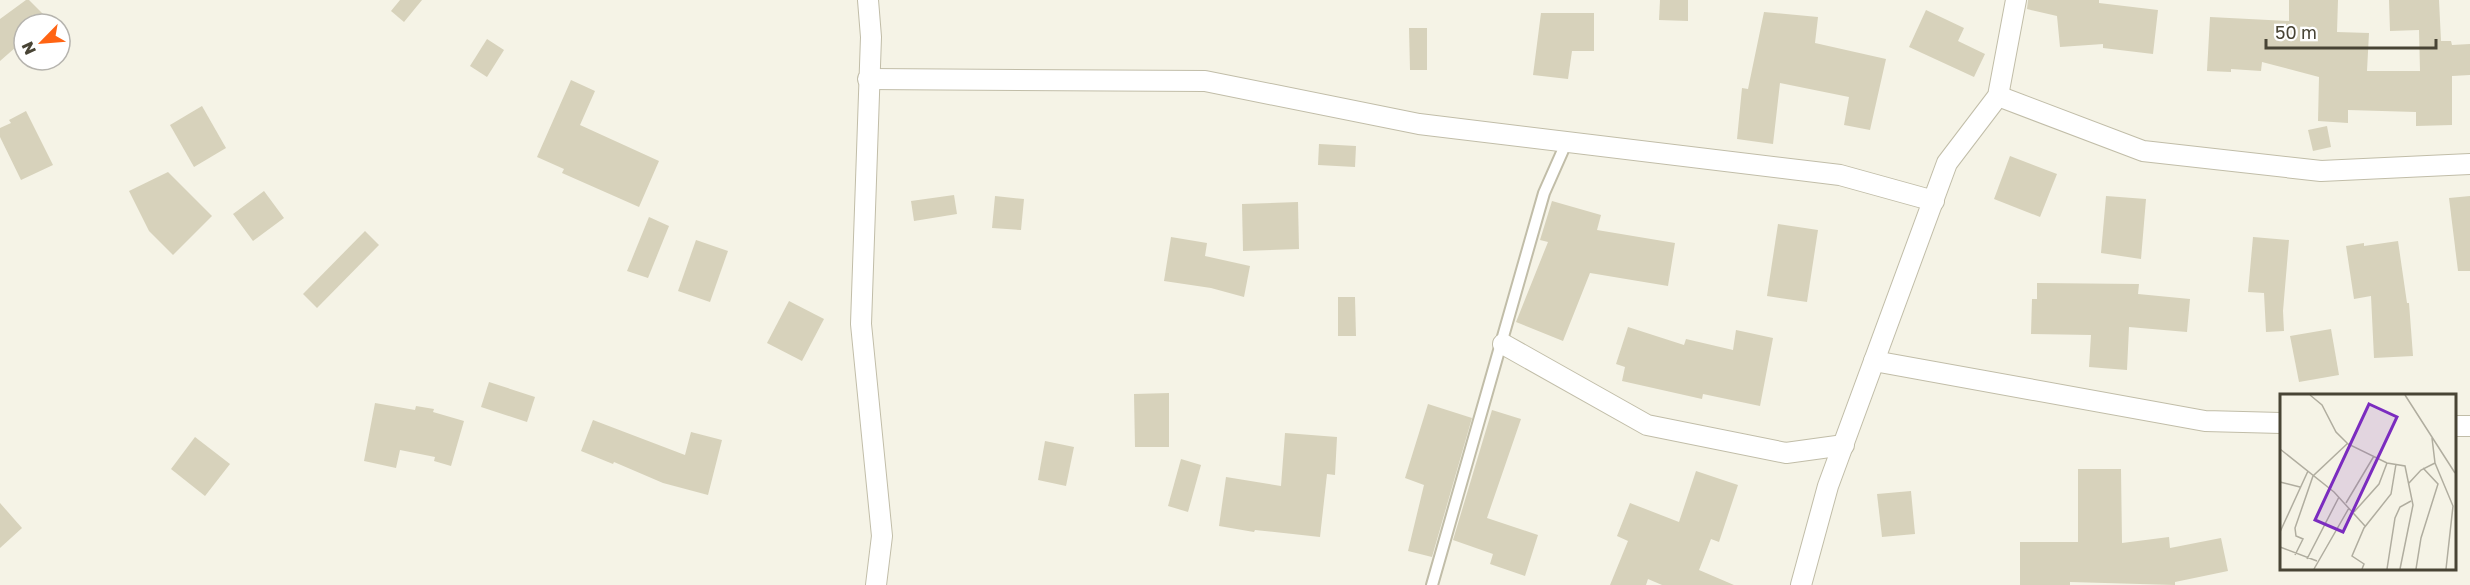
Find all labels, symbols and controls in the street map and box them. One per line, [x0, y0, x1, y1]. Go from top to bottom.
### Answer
north arrow [12, 12, 72, 72]
scale bar [2266, 12, 2436, 50]
text: 50 m [2275, 21, 2317, 43]
text: N [17, 39, 40, 58]
inset map [2280, 394, 2455, 570]

